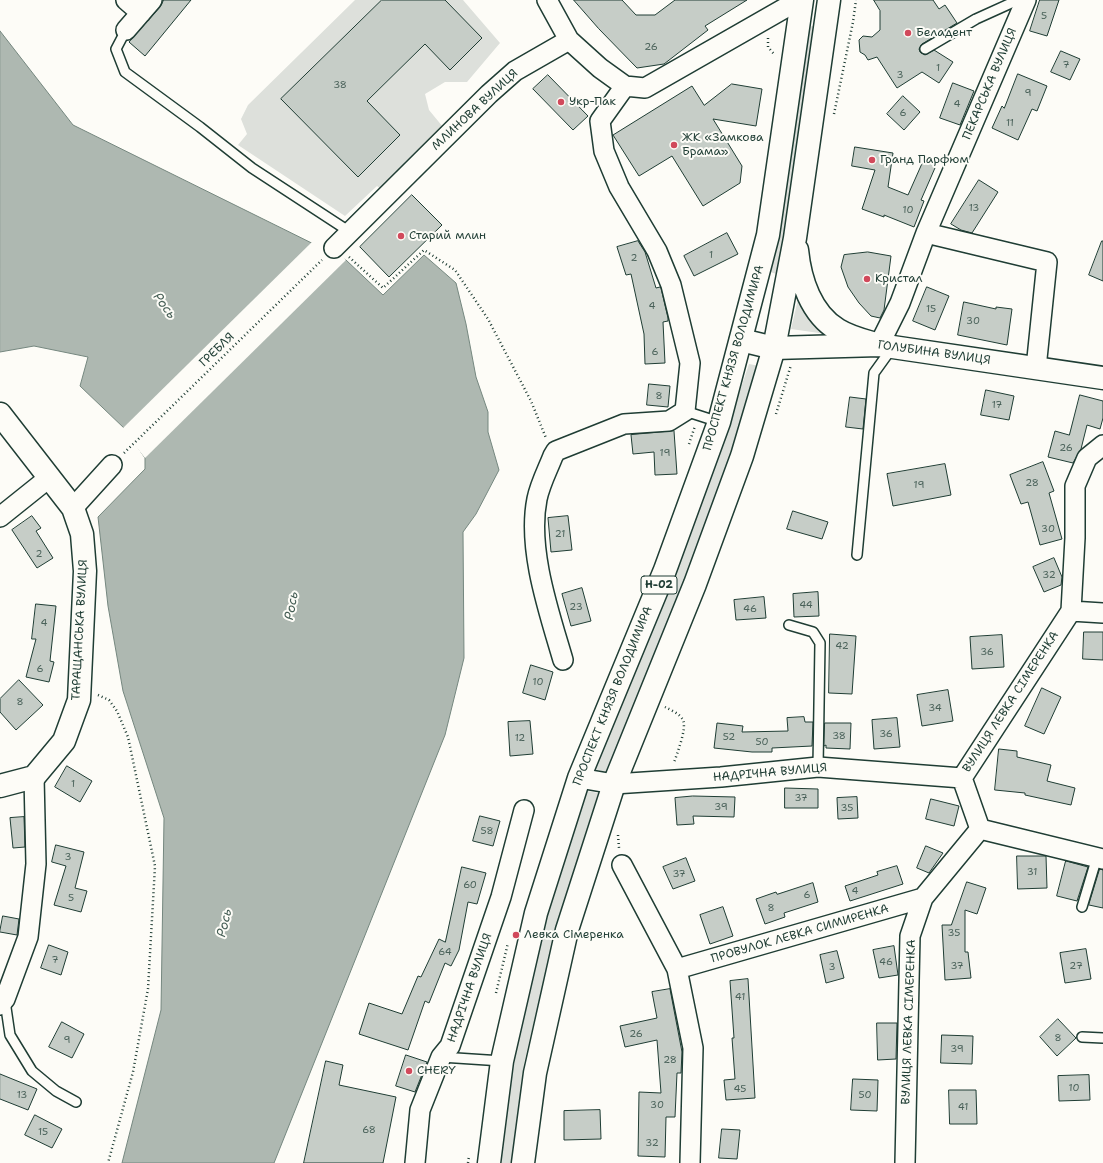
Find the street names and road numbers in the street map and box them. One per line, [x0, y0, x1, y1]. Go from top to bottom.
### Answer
street label: ПЕКАРСЬКА ВУЛИЦЯ [960, 26, 1020, 142]
street label: МЛИНОВА ВУЛИЦЯ [429, 66, 521, 154]
street label: ПРОСПЕКТ КНЯЗЯ ВОЛОДИМИРА [701, 264, 767, 452]
street label: ГРЕБЛЯ [196, 330, 238, 370]
street label: ГОЛУБИНА ВУЛИЦЯ [877, 338, 991, 368]
street label: ТАРАЩАНСЬКА ВУЛИЦЯ [69, 559, 91, 701]
road number: Н-02 [641, 576, 677, 594]
street label: ПРОСПЕКТ КНЯЗЯ ВОЛОДИМИРА [570, 604, 656, 788]
street label: ВУЛИЦЯ ЛЕВКА СІМЕРЕНКА [960, 629, 1062, 775]
street label: НАДРІЧНА ВУЛИЦЯ [712, 761, 828, 785]
street label: ПРОВУЛОК ЛЕВКА СИМИРЕНКА [710, 902, 890, 966]
street label: НАДРІЧНА ВУЛИЦЯ [445, 931, 495, 1045]
street label: ВУЛИЦЯ ЛЕВКА СІМЕРЕНКА [899, 939, 919, 1105]

